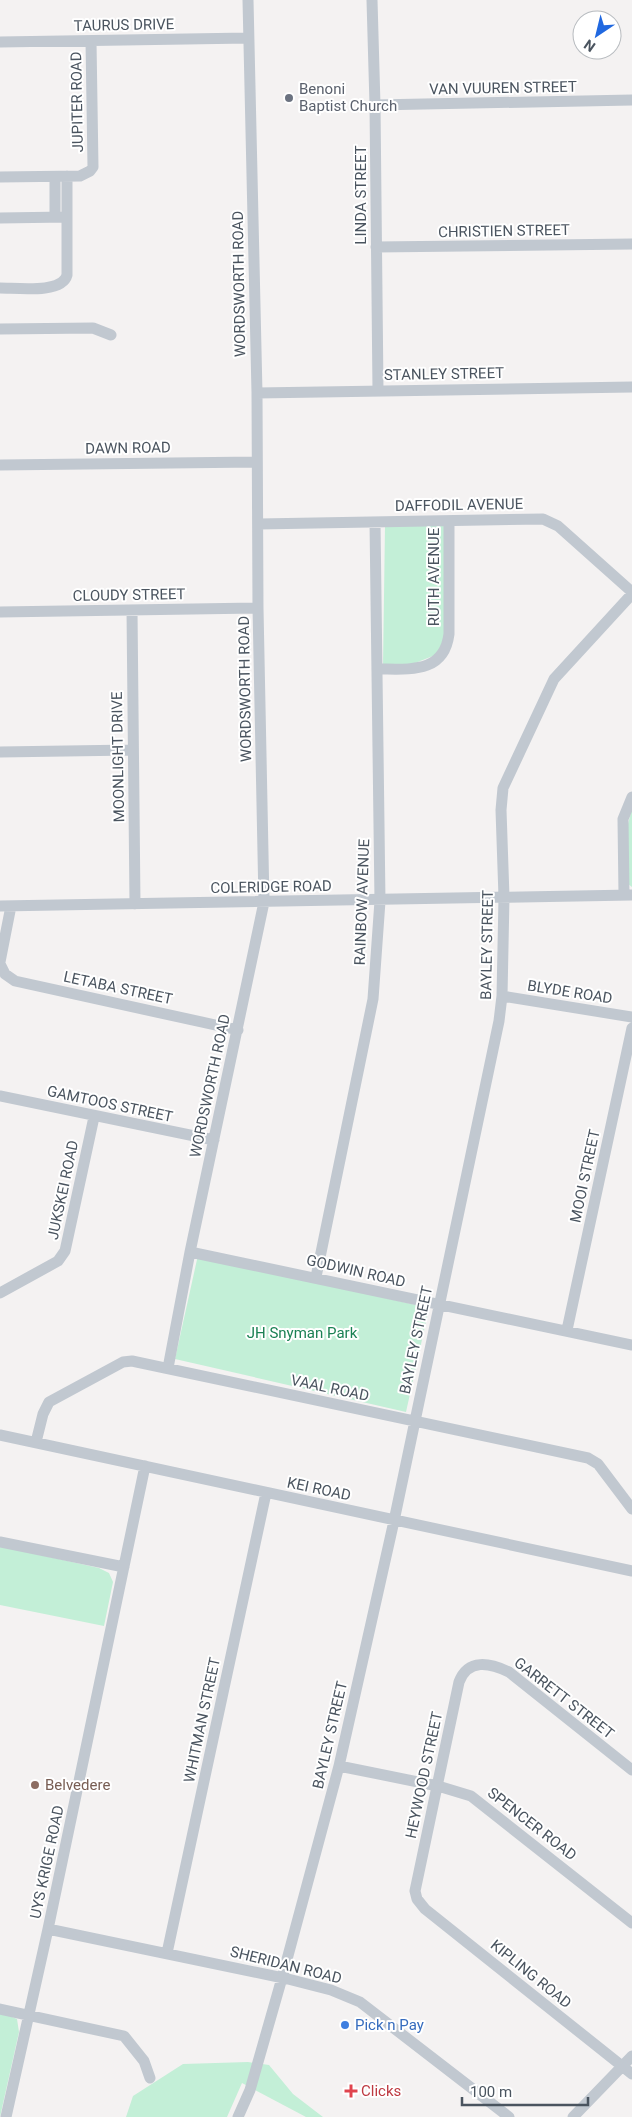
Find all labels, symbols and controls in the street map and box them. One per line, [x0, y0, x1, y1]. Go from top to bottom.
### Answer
north arrow [572, 10, 622, 60]
street label: TAURUS DRIVE [74, 15, 175, 35]
text: N [581, 36, 598, 55]
street label: JUPITER ROAD [67, 51, 87, 153]
street label: VAN VUUREN STREET [429, 78, 577, 98]
place label: Benoni Baptist Church [299, 80, 397, 115]
marker: Benoni Baptist Church [283, 92, 295, 104]
street label: LINDA STREET [352, 145, 370, 245]
street label: WORDSWORTH ROAD [229, 211, 249, 357]
street label: CHRISTIEN STREET [438, 221, 570, 241]
street label: STANLEY STREET [384, 364, 504, 384]
street label: DAWN ROAD [85, 438, 171, 458]
street label: DAFFODIL AVENUE [395, 495, 524, 515]
street label: RUTH AVENUE [425, 527, 443, 626]
street label: CLOUDY STREET [72, 585, 186, 605]
street label: WORDSWORTH ROAD [235, 616, 255, 762]
street label: MOONLIGHT DRIVE [108, 691, 128, 823]
street label: RAINBOW AVENUE [351, 838, 373, 966]
street label: COLERIDGE ROAD [210, 877, 332, 897]
street label: BAYLEY STREET [477, 890, 497, 1000]
street label: LETABA STREET [62, 968, 174, 1008]
street label: BLYDE ROAD [526, 976, 614, 1008]
street label: WORDSWORTH ROAD [186, 1013, 234, 1159]
street label: GAMTOOS STREET [45, 1082, 175, 1126]
street label: MOOI STREET [566, 1128, 604, 1224]
street label: JUKSKEI ROAD [44, 1139, 82, 1241]
street label: GODWIN ROAD [305, 1251, 407, 1291]
street label: BAYLEY STREET [396, 1284, 436, 1396]
park label: JH Snyman Park [247, 1324, 358, 1342]
street label: VAAL ROAD [289, 1371, 371, 1405]
street label: KEI ROAD [285, 1473, 353, 1505]
street label: GARRETT STREET [510, 1653, 618, 1743]
street label: WHITMAN STREET [180, 1656, 224, 1784]
street label: BAYLEY STREET [309, 1679, 351, 1791]
street label: HEYWOOD STREET [402, 1710, 446, 1840]
place label: Belvedere [45, 1776, 110, 1794]
marker: Belvedere [29, 1779, 41, 1791]
street label: SPENCER ROAD [484, 1784, 580, 1864]
street label: UYS KRIGE ROAD [26, 1804, 68, 1920]
street label: KIPLING ROAD [487, 1936, 575, 2012]
street label: SHERIDAN ROAD [228, 1942, 344, 1988]
place label: Pick n Pay [355, 2016, 424, 2034]
marker: Pick n Pay [339, 2019, 351, 2031]
scale bar [462, 2074, 588, 2106]
place label: Clicks [361, 2082, 401, 2100]
text: 100 m [470, 2083, 512, 2101]
marker: Clicks [345, 2085, 357, 2097]

